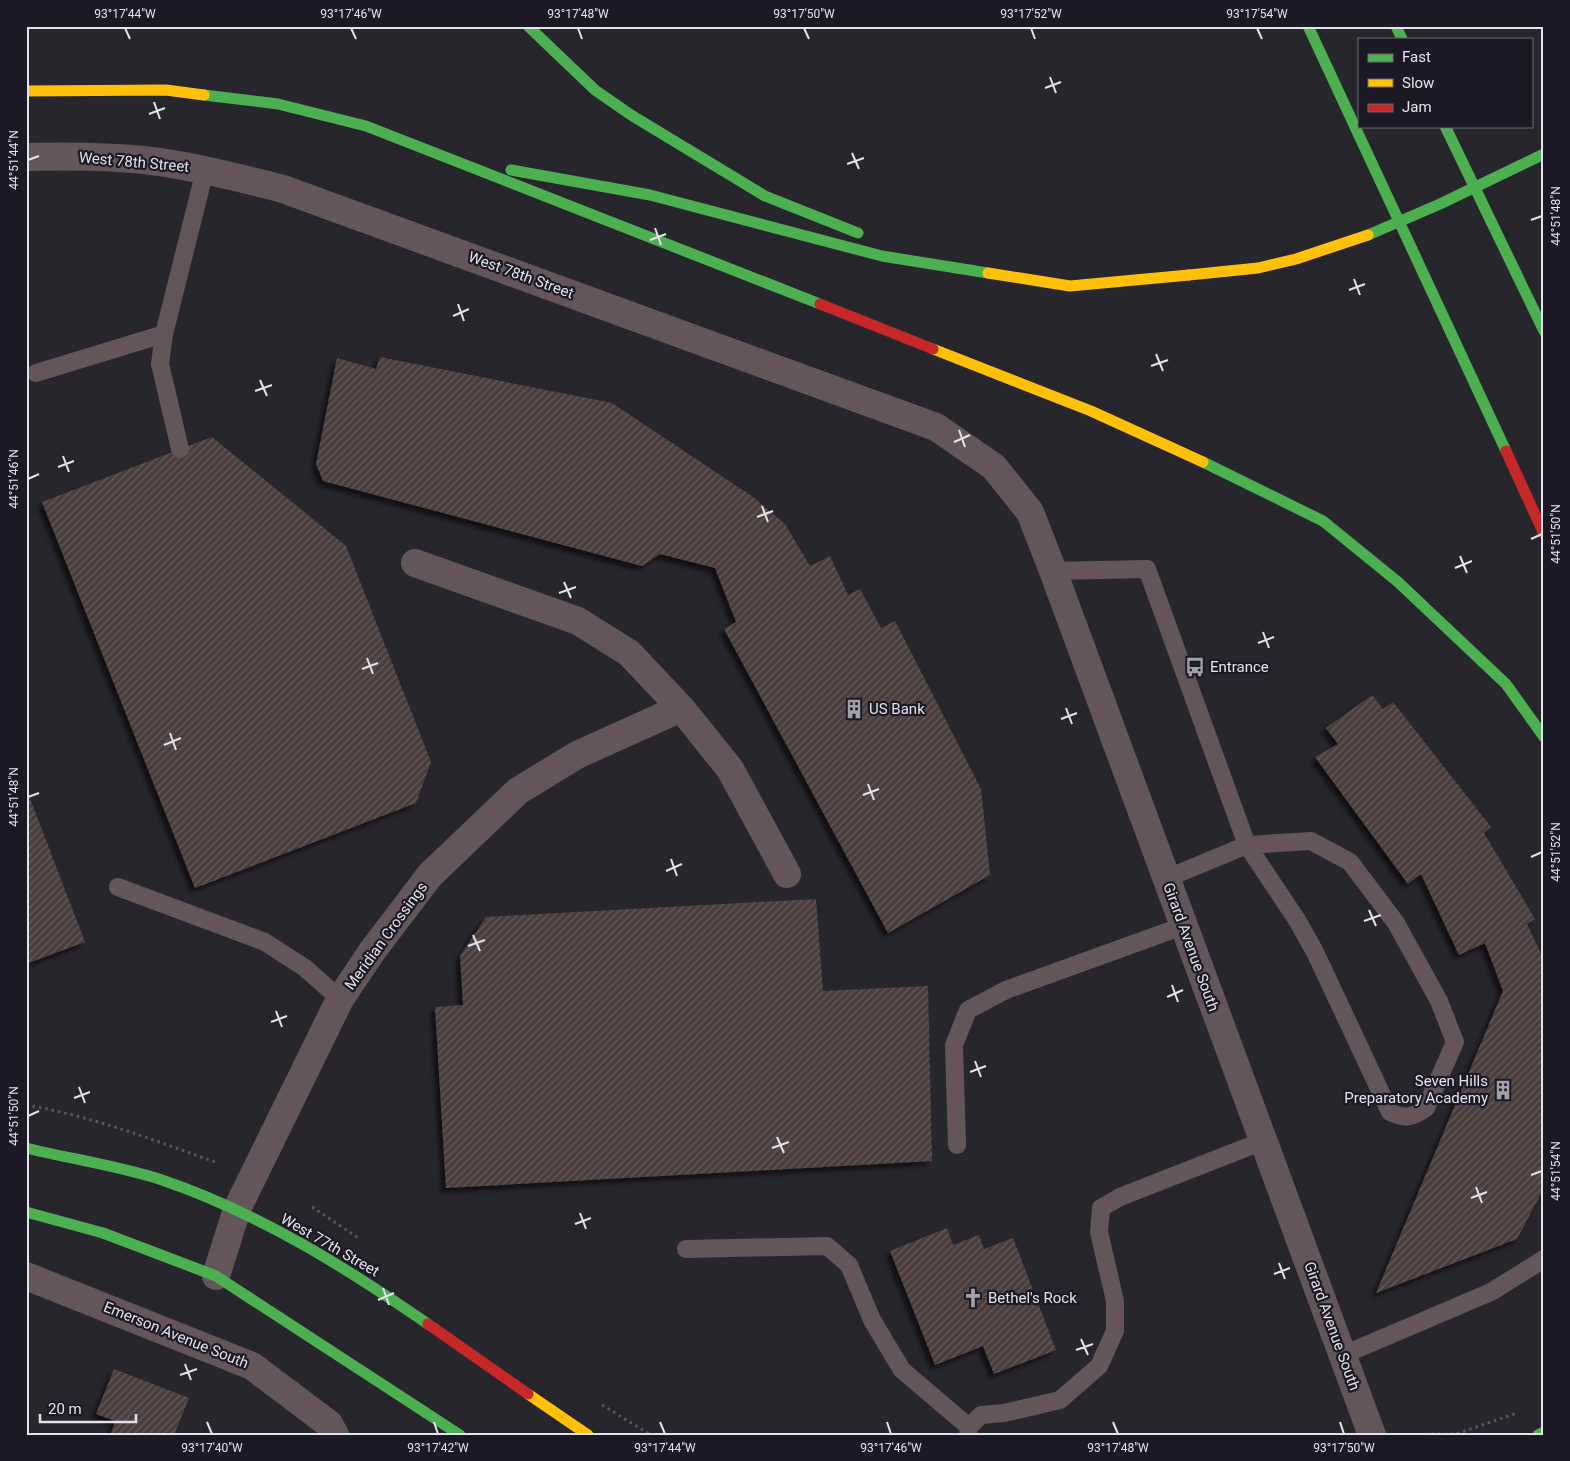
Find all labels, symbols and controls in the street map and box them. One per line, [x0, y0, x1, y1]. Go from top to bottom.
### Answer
text: 93°17'44"W [94, 7, 156, 21]
text: 93°17'46"W [320, 7, 382, 21]
text: 93°17'48"W [547, 7, 609, 21]
text: 93°17'50"W [773, 7, 835, 21]
text: 93°17'52"W [1000, 7, 1062, 21]
text: 93°17'54"W [1226, 7, 1288, 21]
legend [1358, 38, 1532, 128]
text: Fast [1402, 48, 1431, 66]
text: Slow [1402, 74, 1434, 92]
text: Jam [1402, 98, 1432, 116]
text: 44°51'44"N [7, 130, 21, 190]
street label: West 78th Street [78, 148, 190, 176]
text: 44°51'48"N [1549, 186, 1563, 246]
street label: West 78th Street [466, 248, 576, 302]
text: 44°51'46"N [7, 449, 21, 509]
text: 44°51'50"N [1549, 504, 1563, 564]
bus stop icon: Entrance [1184, 656, 1206, 678]
place label: Entrance [1210, 658, 1269, 676]
building icon: US Bank [843, 698, 865, 720]
place label: US Bank [869, 700, 925, 718]
text: 44°51'48"N [7, 767, 21, 827]
text: 44°51'52"N [1549, 822, 1563, 882]
street label: Meridian Crossings [341, 879, 431, 993]
street label: Girard Avenue South [1159, 880, 1223, 1014]
place label: Seven Hills Preparatory Academy [1344, 1072, 1488, 1107]
building icon: Seven Hills Preparatory Academy [1492, 1079, 1514, 1101]
text: 44°51'50"N [7, 1086, 21, 1146]
text: 44°51'54"N [1549, 1141, 1563, 1201]
street label: West 77th Street [278, 1210, 383, 1281]
street label: Girard Avenue South [1300, 1259, 1364, 1393]
church icon: Bethel's Rock [962, 1287, 984, 1309]
place label: Bethel's Rock [988, 1289, 1077, 1307]
street label: Emerson Avenue South [101, 1298, 251, 1372]
scale bar [40, 1391, 136, 1423]
text: 20 m [48, 1400, 82, 1418]
text: 93°17'40"W [181, 1441, 243, 1455]
text: 93°17'42"W [407, 1441, 469, 1455]
text: 93°17'44"W [634, 1441, 696, 1455]
text: 93°17'46"W [860, 1441, 922, 1455]
text: 93°17'48"W [1087, 1441, 1149, 1455]
text: 93°17'50"W [1313, 1441, 1375, 1455]

